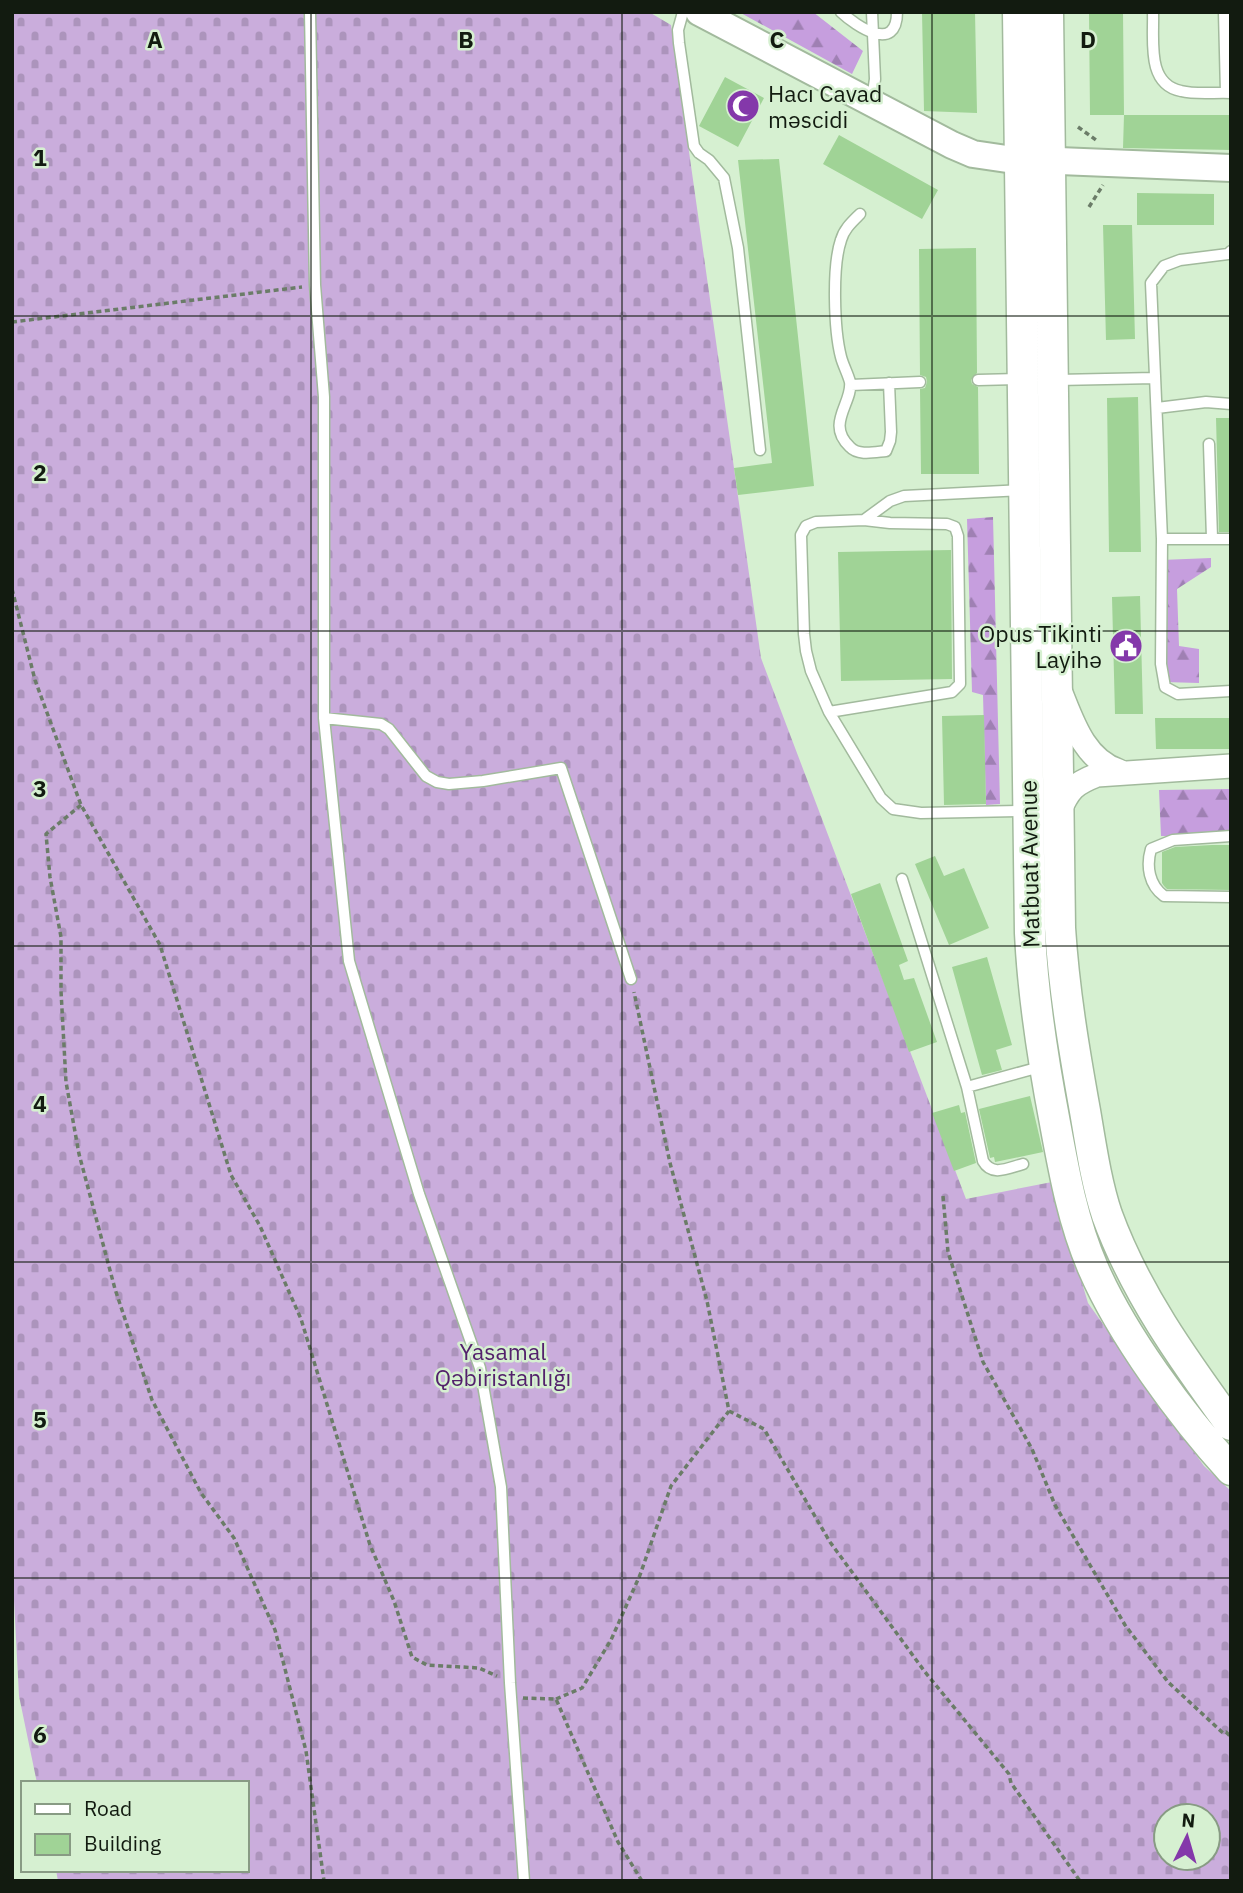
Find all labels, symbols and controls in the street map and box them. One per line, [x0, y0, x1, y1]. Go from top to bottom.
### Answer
text: A [147, 24, 163, 54]
text: B [458, 24, 474, 54]
text: C [770, 24, 785, 54]
text: D [1080, 24, 1096, 54]
place label: Hacı Cavad məscidi [768, 78, 882, 134]
mosque icon: Hacı Cavad məscidi [724, 87, 762, 125]
text: 1 [33, 142, 47, 172]
text: 2 [33, 457, 47, 487]
place label: Opus Tikinti Layihə [979, 618, 1102, 674]
public building icon: Opus Tikinti Layihə [1107, 627, 1145, 665]
text: 3 [33, 773, 47, 803]
street label: Matbuat Avenue [1013, 780, 1045, 948]
text: 4 [33, 1088, 47, 1118]
park label: Yasamal Qəbiristanlığı [435, 1336, 571, 1392]
text: 5 [33, 1404, 47, 1434]
text: 6 [33, 1719, 47, 1749]
legend [21, 1781, 248, 1872]
text: Road [84, 1794, 132, 1822]
north arrow [1152, 1802, 1222, 1872]
text: N [1181, 1808, 1196, 1833]
text: Building [84, 1829, 161, 1857]

